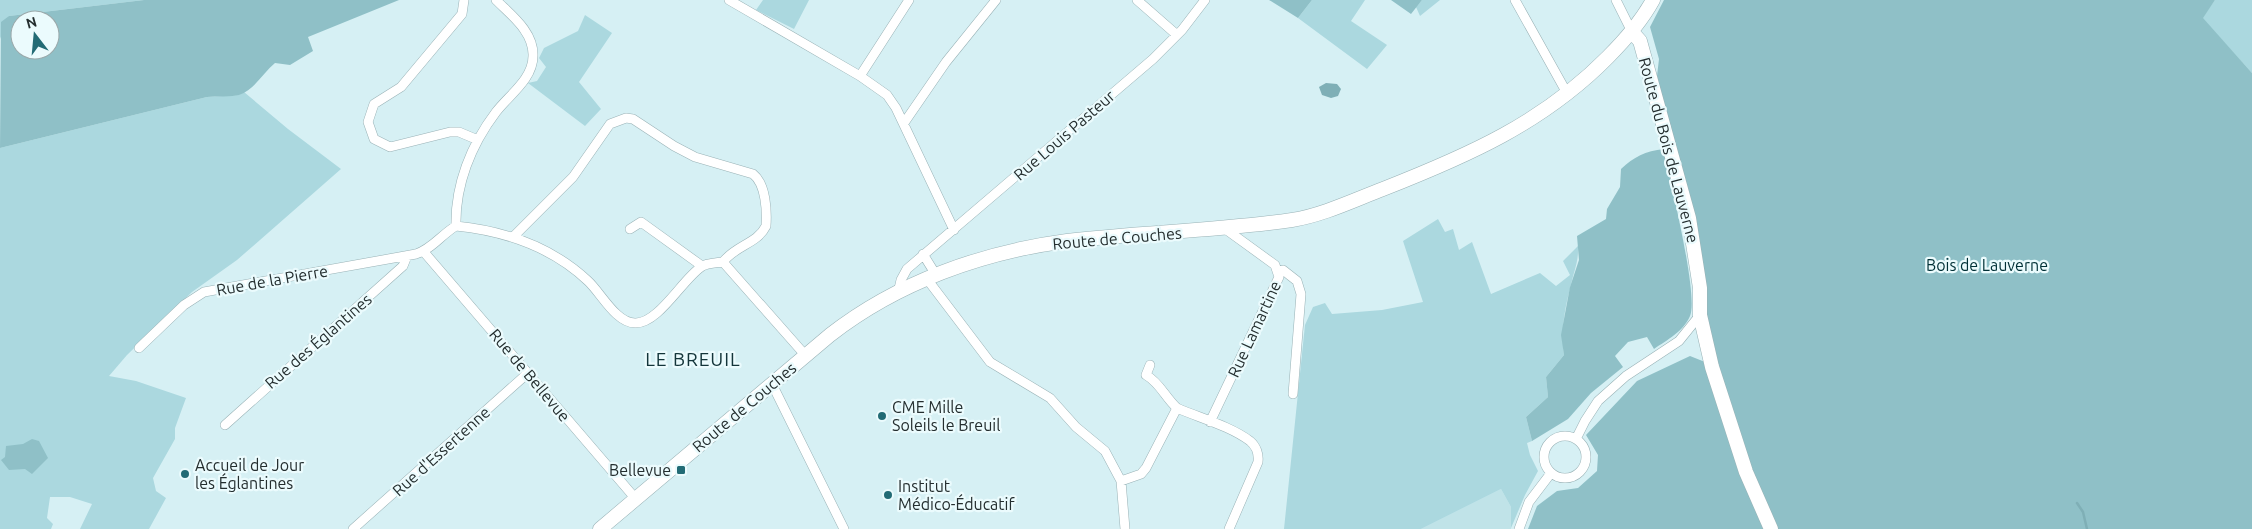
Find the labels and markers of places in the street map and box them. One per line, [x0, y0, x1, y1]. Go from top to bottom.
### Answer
place label: CME Mille Soleils le Breuil [892, 398, 1000, 434]
marker: CME Mille Soleils le Breuil [876, 410, 888, 422]
place label: Accueil de Jour les Églantines [195, 456, 304, 492]
place label: Bellevue [609, 461, 671, 479]
marker: Bellevue [675, 464, 687, 476]
marker: Accueil de Jour les Églantines [179, 468, 191, 480]
place label: Institut Médico-Éducatif [898, 477, 1015, 513]
marker: Institut Médico-Éducatif [882, 489, 894, 501]

